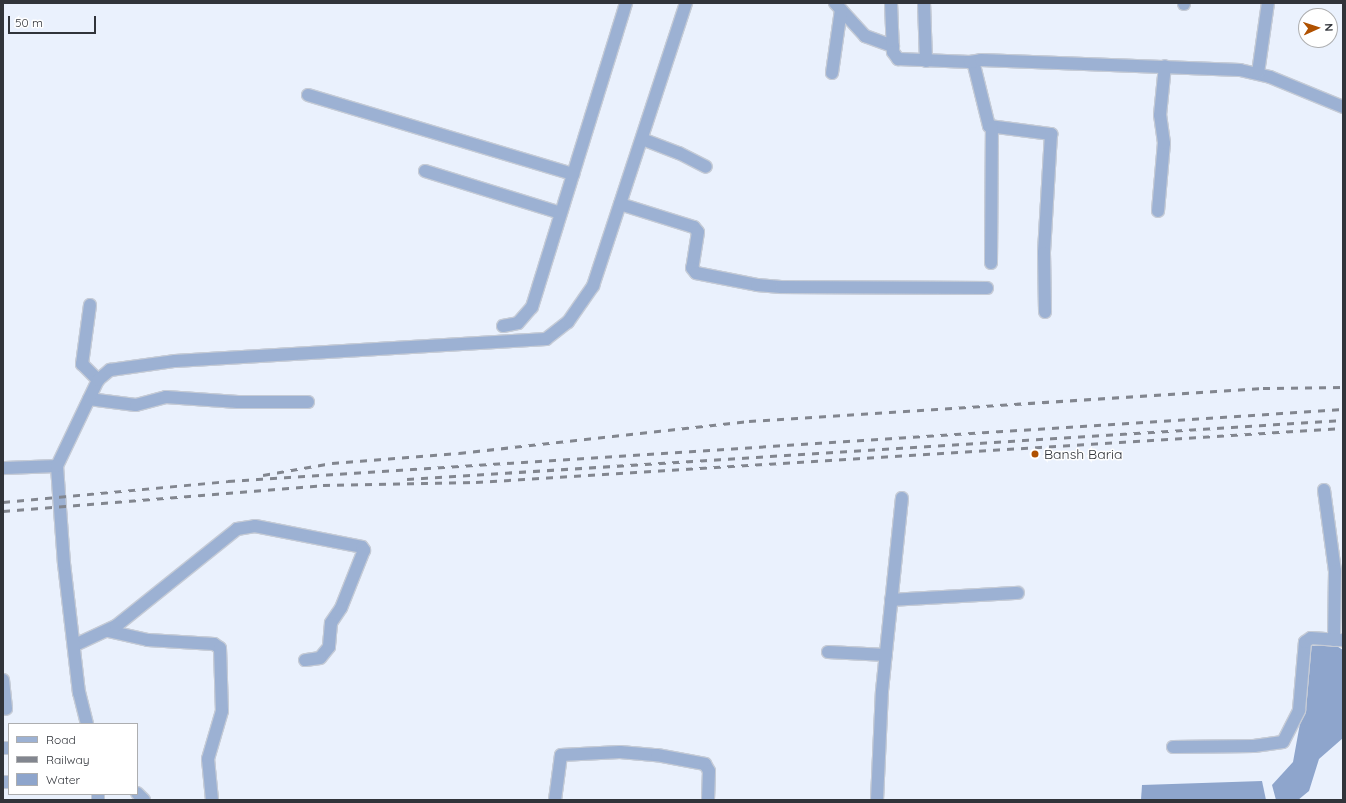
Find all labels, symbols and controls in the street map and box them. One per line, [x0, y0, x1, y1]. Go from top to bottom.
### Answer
scale bar [10, 8, 98, 34]
north arrow [1298, 8, 1338, 48]
text: 50 m [15, 15, 43, 30]
text: N [1322, 23, 1336, 32]
place label: Bansh Baria [1044, 446, 1122, 462]
marker: Bansh Baria [1029, 448, 1041, 460]
legend [8, 723, 138, 795]
text: Road [46, 732, 76, 747]
text: Railway [46, 752, 90, 767]
text: Water [46, 772, 80, 787]

